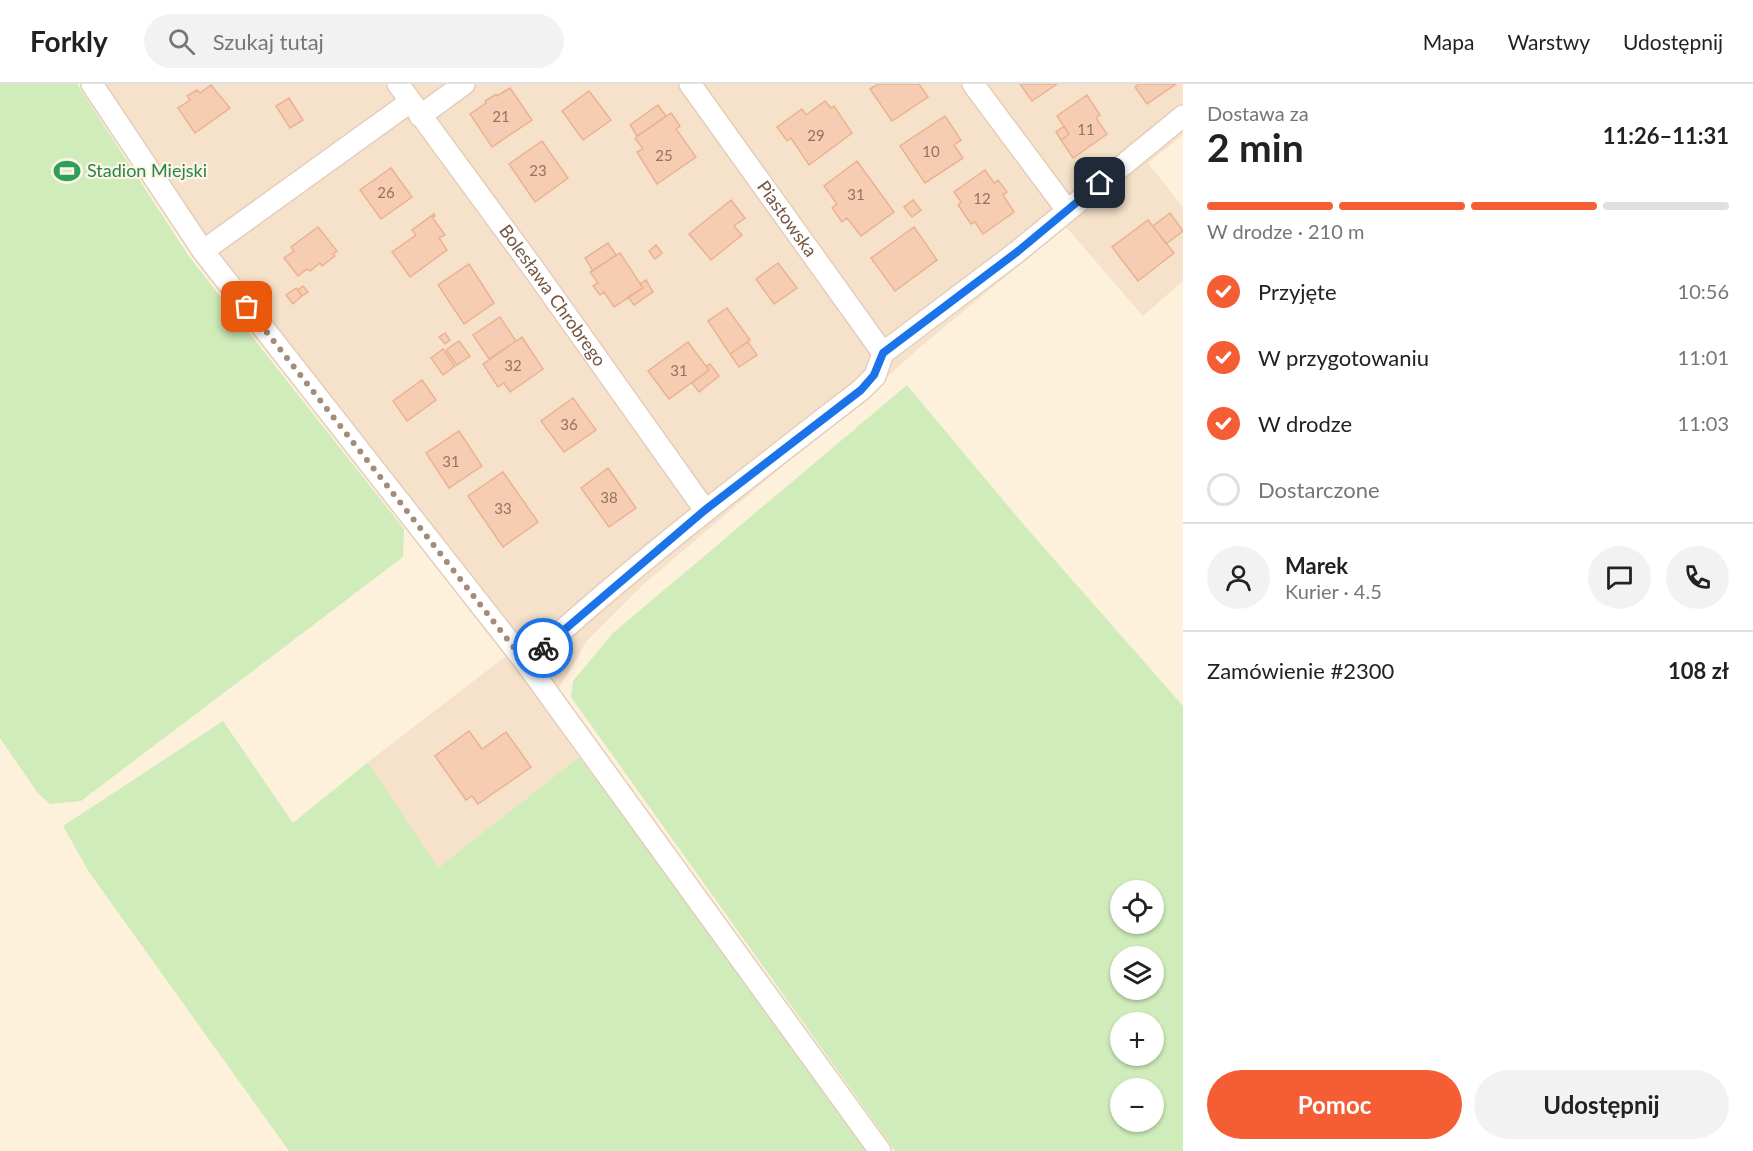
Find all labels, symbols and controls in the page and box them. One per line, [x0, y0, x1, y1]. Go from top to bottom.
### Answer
search box [144, 14, 564, 68]
text: Forkly [30, 24, 108, 58]
icon: search [165, 25, 198, 58]
text: Szukaj tutaj [213, 28, 324, 55]
text: Mapa [1423, 29, 1475, 54]
text: Warstwy [1508, 29, 1590, 54]
text: Udostępnij [1623, 29, 1723, 54]
text: Dostawa za [1207, 101, 1309, 125]
house number: 21 [492, 107, 510, 125]
house number: 11 [1077, 120, 1095, 138]
text: 11:26–11:31 [1603, 122, 1729, 149]
text: 2 min [1207, 124, 1304, 170]
house number: 29 [807, 126, 825, 144]
house number: 10 [922, 142, 940, 160]
house number: 25 [655, 146, 673, 164]
sports icon: Stadion Miejski [52, 156, 82, 186]
pin [1074, 157, 1125, 208]
place label: Stadion Miejski [87, 159, 207, 181]
house number: 23 [529, 161, 547, 179]
icon: home [1083, 166, 1116, 199]
street label: Piastowska [753, 176, 822, 261]
house number: 26 [377, 183, 395, 201]
house number: 31 [847, 185, 865, 203]
house number: 12 [973, 189, 991, 207]
text: W drodze · 210 m [1207, 219, 1364, 243]
street label: Bolesława Chrobrego [495, 220, 611, 370]
icon: check [1207, 275, 1240, 308]
text: Przyjęte [1258, 278, 1337, 305]
text: 10:56 [1678, 279, 1729, 303]
pin [221, 281, 272, 332]
icon: bag [230, 290, 263, 323]
icon: check [1207, 341, 1240, 374]
text: W przygotowaniu [1258, 344, 1429, 371]
text: 11:01 [1678, 345, 1729, 369]
house number: 32 [504, 356, 522, 374]
house number: 31 [670, 361, 688, 379]
icon: check [1207, 407, 1240, 440]
text: W drodze [1258, 410, 1352, 437]
text: 11:03 [1678, 411, 1729, 435]
house number: 36 [560, 415, 578, 433]
house number: 31 [442, 452, 460, 470]
text: Dostarczone [1258, 476, 1380, 503]
house number: 38 [600, 488, 618, 506]
house number: 33 [494, 499, 512, 517]
button: person [1207, 546, 1270, 609]
button: chat [1588, 546, 1651, 609]
button: phone [1666, 546, 1729, 609]
text: Marek [1285, 552, 1348, 579]
text: Kurier · 4.5 [1285, 579, 1382, 603]
courier [513, 618, 573, 678]
icon: bike [527, 632, 560, 665]
text: Zamówienie #2300 [1207, 657, 1394, 684]
text: 108 zł [1668, 657, 1729, 684]
map controls [1110, 880, 1164, 1132]
button: locate [1110, 880, 1164, 934]
button: layers [1110, 946, 1164, 1000]
button: + [1110, 1012, 1164, 1066]
button: Pomoc [1207, 1070, 1462, 1139]
button: Udostępnij [1474, 1070, 1729, 1139]
button: − [1110, 1078, 1164, 1132]

